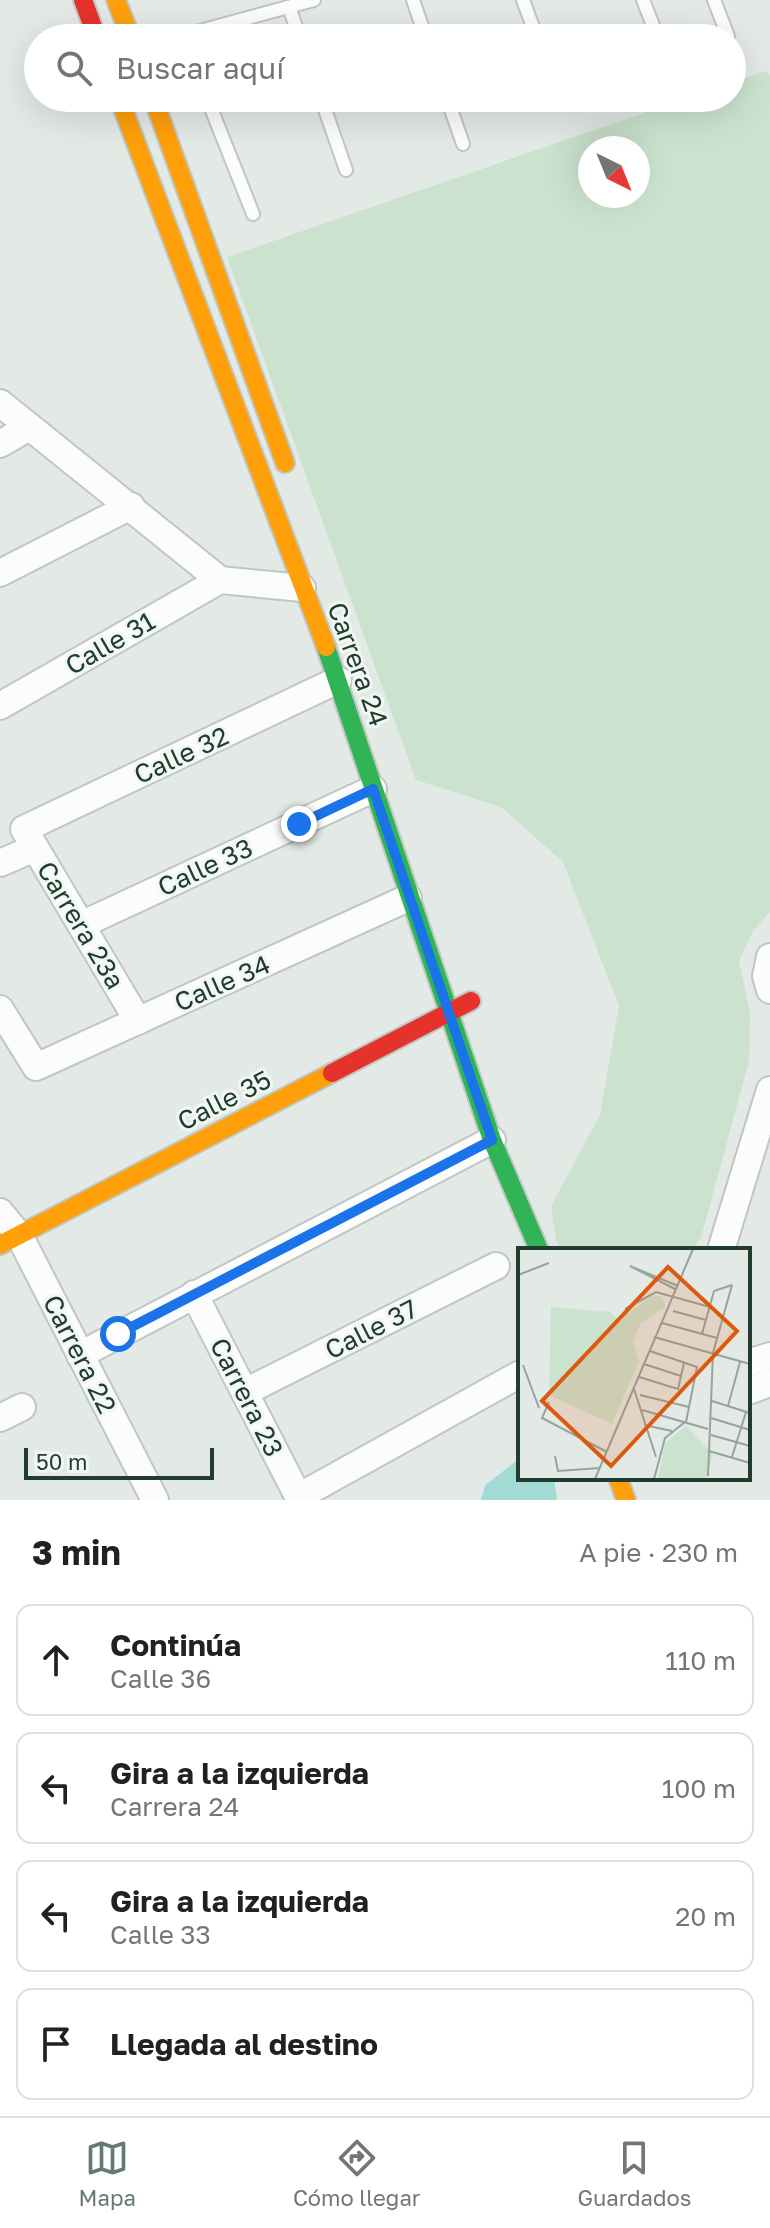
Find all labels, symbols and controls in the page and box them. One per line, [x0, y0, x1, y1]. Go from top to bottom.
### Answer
search box [24, 24, 746, 112]
icon: search [52, 46, 96, 90]
text: Buscar aquí [116, 50, 284, 86]
north arrow [578, 136, 650, 208]
street label: Carrera 24 [321, 598, 395, 730]
street label: Calle 31 [60, 605, 160, 681]
street label: Calle 32 [129, 720, 233, 790]
route end [281, 806, 317, 842]
street label: Calle 33 [153, 832, 257, 902]
street label: Carrera 23a [31, 856, 131, 994]
street label: Calle 34 [169, 948, 275, 1018]
street label: Calle 35 [172, 1063, 276, 1137]
inset map [518, 1248, 750, 1480]
street label: Carrera 22 [37, 1290, 123, 1418]
street label: Calle 37 [320, 1293, 422, 1365]
route start [100, 1316, 136, 1352]
street label: Carrera 23 [204, 1333, 290, 1461]
scale bar [24, 1444, 214, 1480]
text: 50 m [36, 1448, 87, 1475]
text: 3 min [32, 1532, 121, 1572]
text: A pie · 230 m [579, 1537, 738, 1568]
text: Continúa [110, 1627, 241, 1663]
icon: ahead [34, 1638, 78, 1682]
text: 110 m [665, 1645, 736, 1676]
text: Calle 36 [110, 1663, 211, 1694]
text: Gira a la izquierda [110, 1755, 369, 1791]
icon: left [34, 1766, 78, 1810]
text: 100 m [662, 1773, 736, 1804]
text: Carrera 24 [110, 1791, 239, 1822]
text: Gira a la izquierda [110, 1883, 369, 1919]
icon: left [34, 1894, 78, 1938]
text: 20 m [675, 1901, 736, 1932]
text: Calle 33 [110, 1919, 211, 1950]
icon: arrive [34, 2022, 78, 2066]
text: Llegada al destino [110, 2026, 378, 2062]
tab: Mapa [79, 2136, 136, 2211]
tab: Cómo llegar [293, 2136, 420, 2211]
tab: Guardados [577, 2136, 691, 2211]

